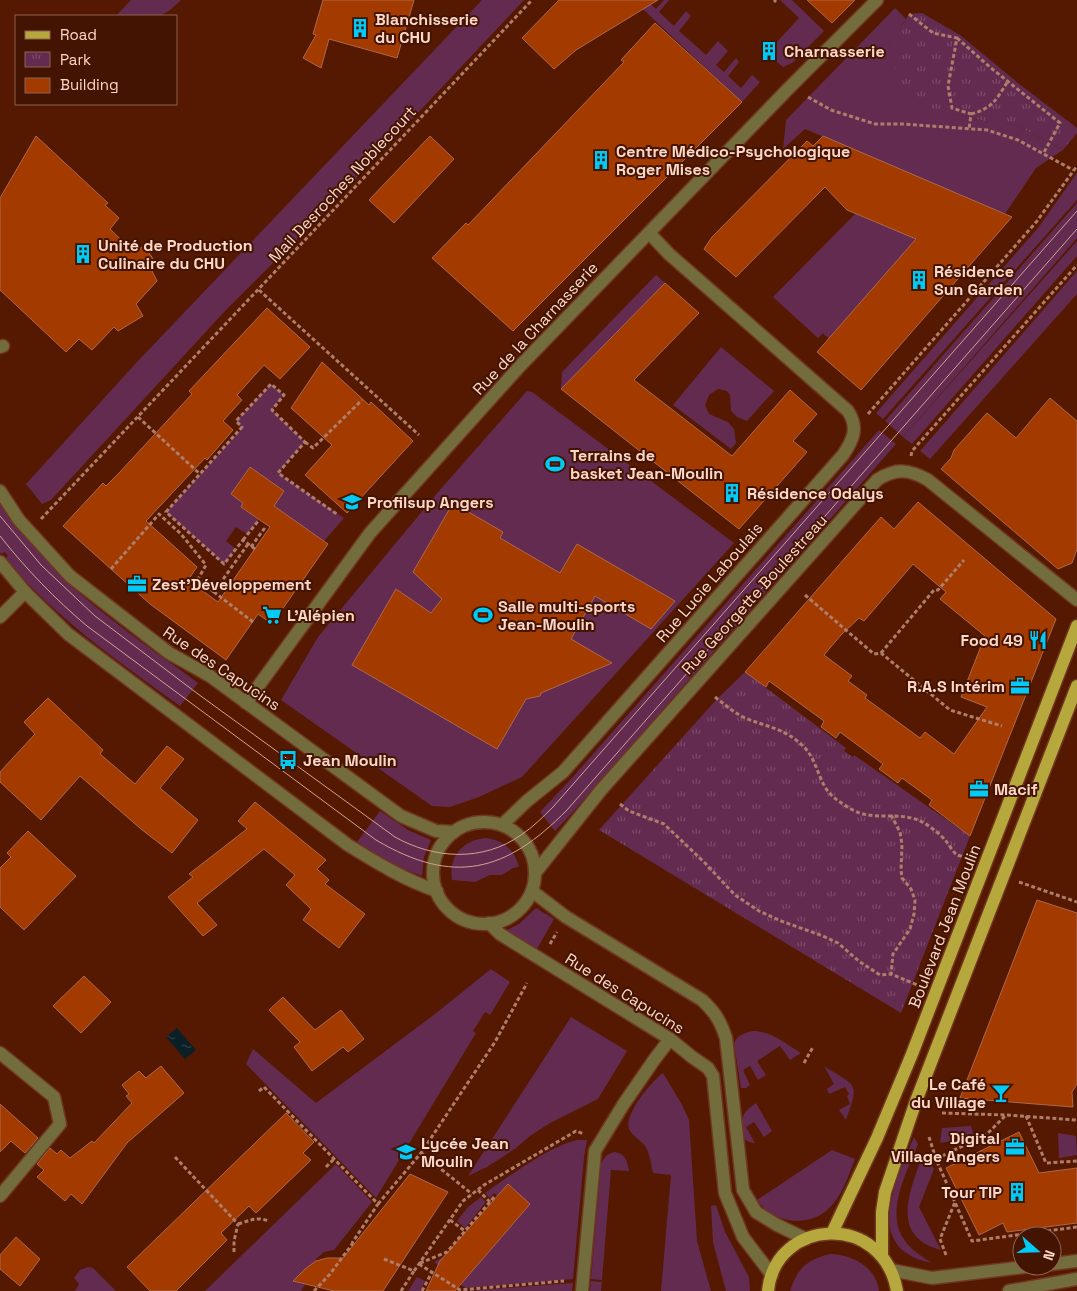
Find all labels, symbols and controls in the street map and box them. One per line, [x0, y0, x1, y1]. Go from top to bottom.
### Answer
place label: Blanchisserie du CHU [375, 9, 478, 48]
legend [15, 15, 178, 105]
building icon: Blanchisserie du CHU [349, 17, 371, 39]
text: Road [60, 25, 97, 44]
building icon: Charnasserie [758, 40, 780, 62]
place label: Charnasserie [784, 41, 885, 62]
text: Park [60, 50, 91, 69]
text: Building [60, 75, 119, 94]
street label: Mail Desroches Noblecourt [264, 101, 421, 267]
place label: Centre Médico-Psychologique Roger Mises [616, 141, 850, 180]
building icon: Centre Médico-Psychologique Roger Mises [590, 149, 612, 171]
place label: Unité de Production Culinaire du CHU [98, 235, 253, 274]
building icon: Unité de Production Culinaire du CHU [72, 243, 94, 265]
street label: Rue de la Charnasserie [468, 257, 603, 399]
place label: Résidence Sun Garden [934, 261, 1023, 300]
building icon: Résidence Sun Garden [908, 269, 930, 291]
place label: Terrains de basket Jean-Moulin [570, 445, 723, 484]
sports icon: Terrains de basket Jean-Moulin [544, 453, 566, 475]
building icon: Résidence Odalys [721, 482, 743, 504]
place label: Résidence Odalys [747, 483, 884, 504]
school or university icon: Profilsup Angers [341, 491, 363, 513]
place label: Profilsup Angers [367, 492, 494, 513]
street label: Rue Georgette Boulestreau [677, 510, 832, 679]
street label: Rue Lucie Laboulais [651, 518, 767, 647]
office icon: Zest’Développement [126, 573, 148, 595]
place label: Zest’Développement [152, 574, 312, 595]
place label: Salle multi-sports Jean-Moulin [498, 596, 635, 635]
supermarket icon: L'Alépien [261, 604, 283, 626]
sports icon: Salle multi-sports Jean-Moulin [472, 604, 494, 626]
place label: L'Alépien [287, 605, 355, 626]
street label: Rue des Capucins [159, 621, 284, 715]
restaurant icon: Food 49 [1027, 629, 1049, 651]
place label: Food 49 [961, 630, 1023, 651]
office icon: R.A.S Intérim [1009, 675, 1031, 697]
place label: R.A.S Intérim [907, 676, 1005, 697]
bus stop icon: Jean Moulin [277, 749, 299, 771]
place label: Jean Moulin [303, 750, 397, 771]
office icon: Macif [968, 778, 990, 800]
place label: Macif [994, 779, 1038, 800]
street label: Boulevard Jean Moulin [904, 841, 985, 1011]
street label: Rue des Capucins [561, 948, 688, 1039]
place label: Le Café du Village [911, 1074, 986, 1113]
bar icon: Le Café du Village [990, 1082, 1012, 1104]
place label: Digital Village Angers [891, 1128, 1000, 1167]
place label: Lycée Jean Moulin [421, 1133, 509, 1172]
office icon: Digital Village Angers [1004, 1136, 1026, 1158]
school or university icon: Lycée Jean Moulin [395, 1141, 417, 1163]
building icon: Tour TIP [1006, 1181, 1028, 1203]
place label: Tour TIP [941, 1182, 1002, 1203]
north arrow [1012, 1226, 1062, 1276]
text: N [1039, 1248, 1059, 1263]

